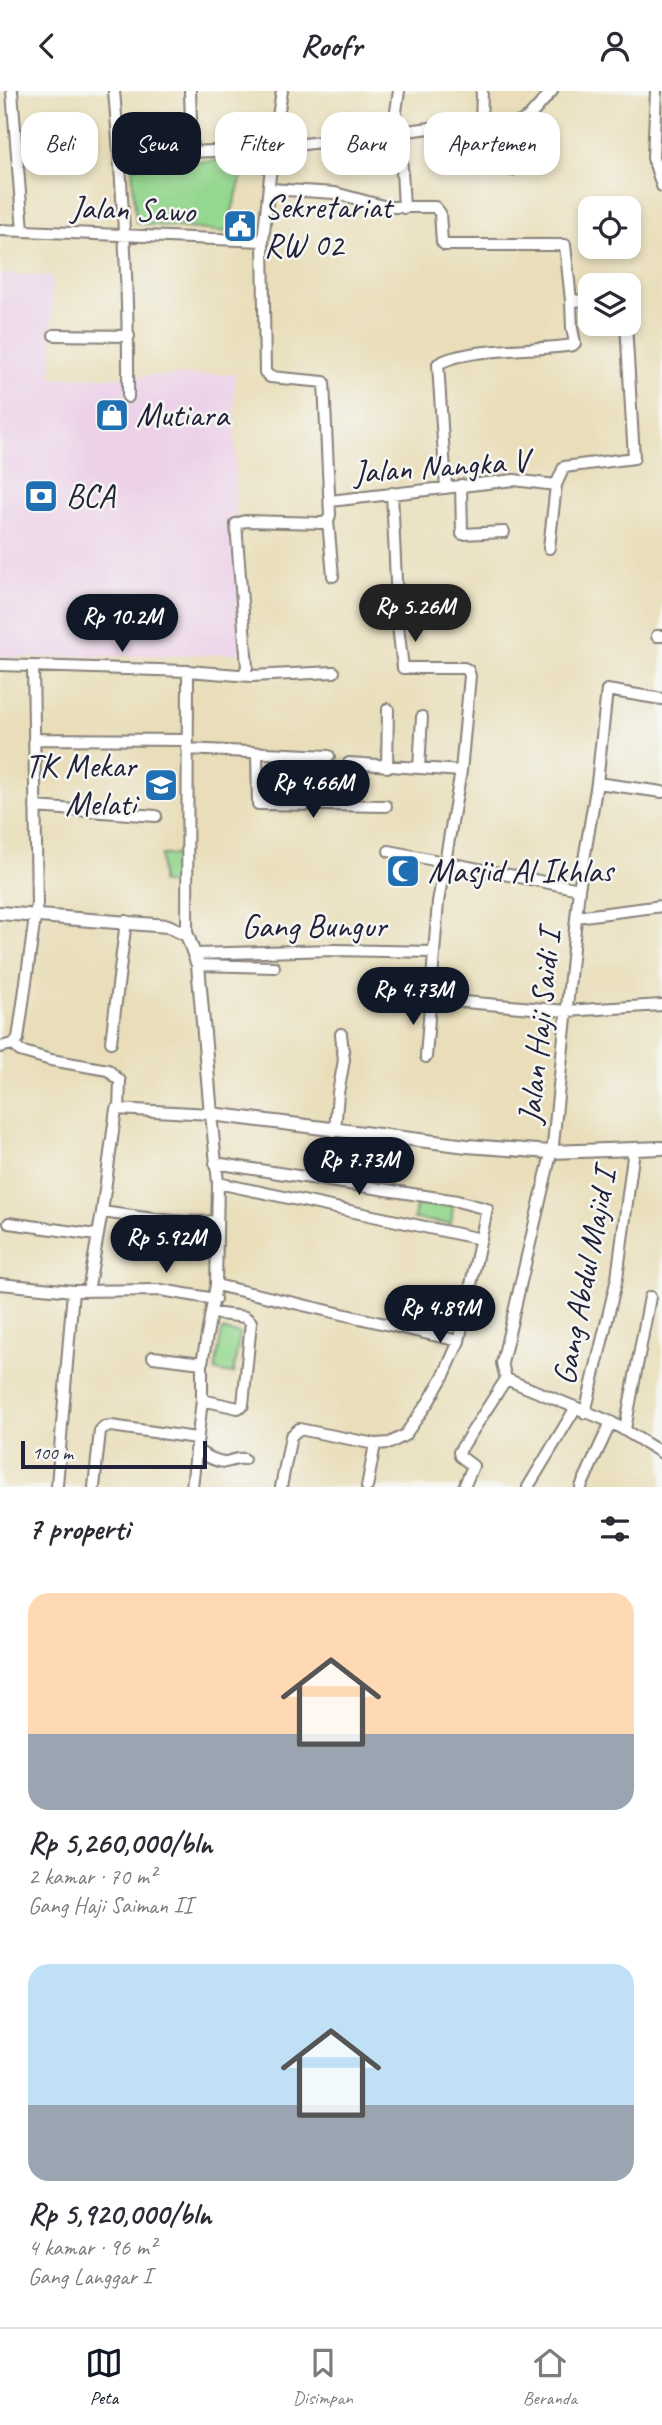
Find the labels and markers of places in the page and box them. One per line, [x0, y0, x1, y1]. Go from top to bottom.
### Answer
place label: Sekretariat RW 02 [264, 186, 395, 266]
public building icon: Sekretariat RW 02 [221, 207, 259, 245]
place label: Mutiara [136, 394, 231, 436]
shop icon: Mutiara [93, 396, 131, 434]
place label: BCA [66, 475, 116, 517]
bank icon: BCA [22, 477, 60, 515]
pin: Rp 5.26M [343, 585, 487, 644]
pin: Rp 10.2M [50, 595, 194, 654]
place label: TK Mekar Melati [25, 745, 140, 825]
pin: Rp 4.66M [241, 761, 385, 820]
school or university icon: TK Mekar Melati [142, 766, 180, 804]
place label: Masjid Al Ikhlas [428, 850, 616, 892]
mosque icon: Masjid Al Ikhlas [384, 852, 422, 890]
pin: Rp 4.73M [341, 967, 485, 1027]
pin: Rp 7.73M [287, 1137, 431, 1197]
pin: Rp 5.92M [94, 1215, 238, 1275]
pin: Rp 4.89M [368, 1285, 512, 1345]

